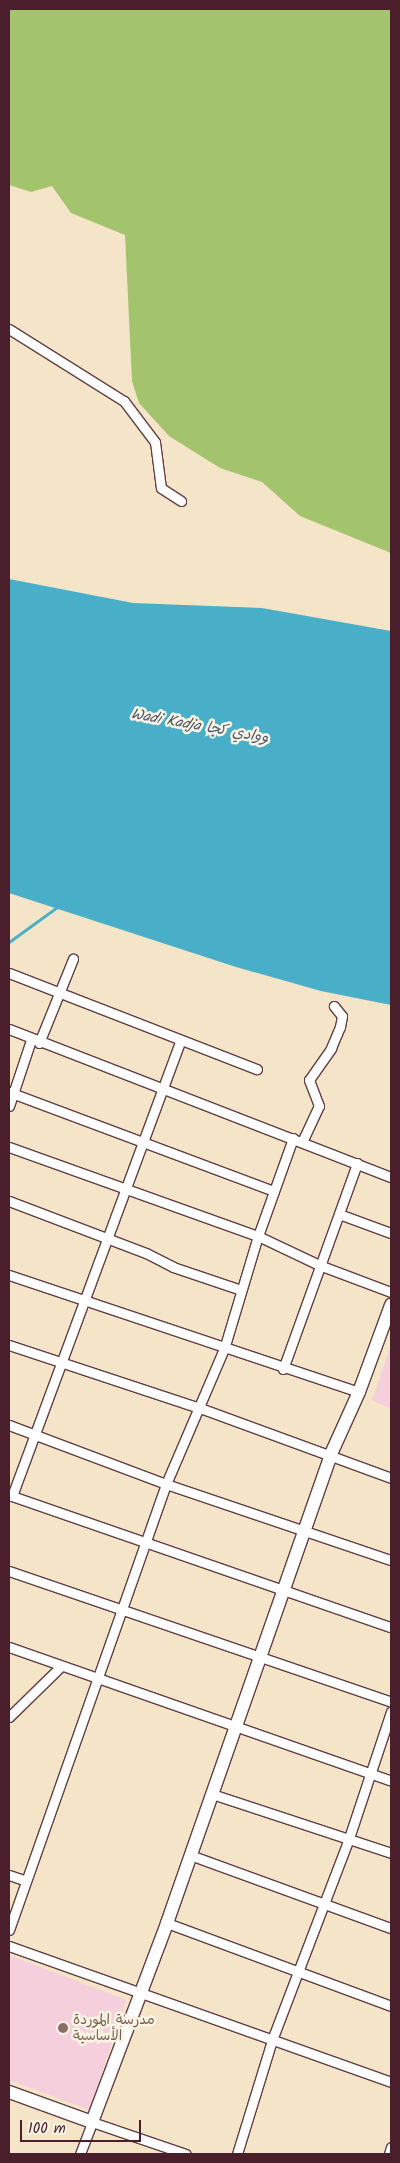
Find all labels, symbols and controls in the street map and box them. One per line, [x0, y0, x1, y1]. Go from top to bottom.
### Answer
water label: Wadi Kadja ووادي كجا [130, 706, 270, 748]
place label: مدرسة الموردة الأساسية [73, 2012, 155, 2044]
marker: مدرسة الموردة الأساسية [57, 2022, 69, 2034]
scale bar [22, 2110, 144, 2142]
text: 100 m [28, 2117, 66, 2141]

